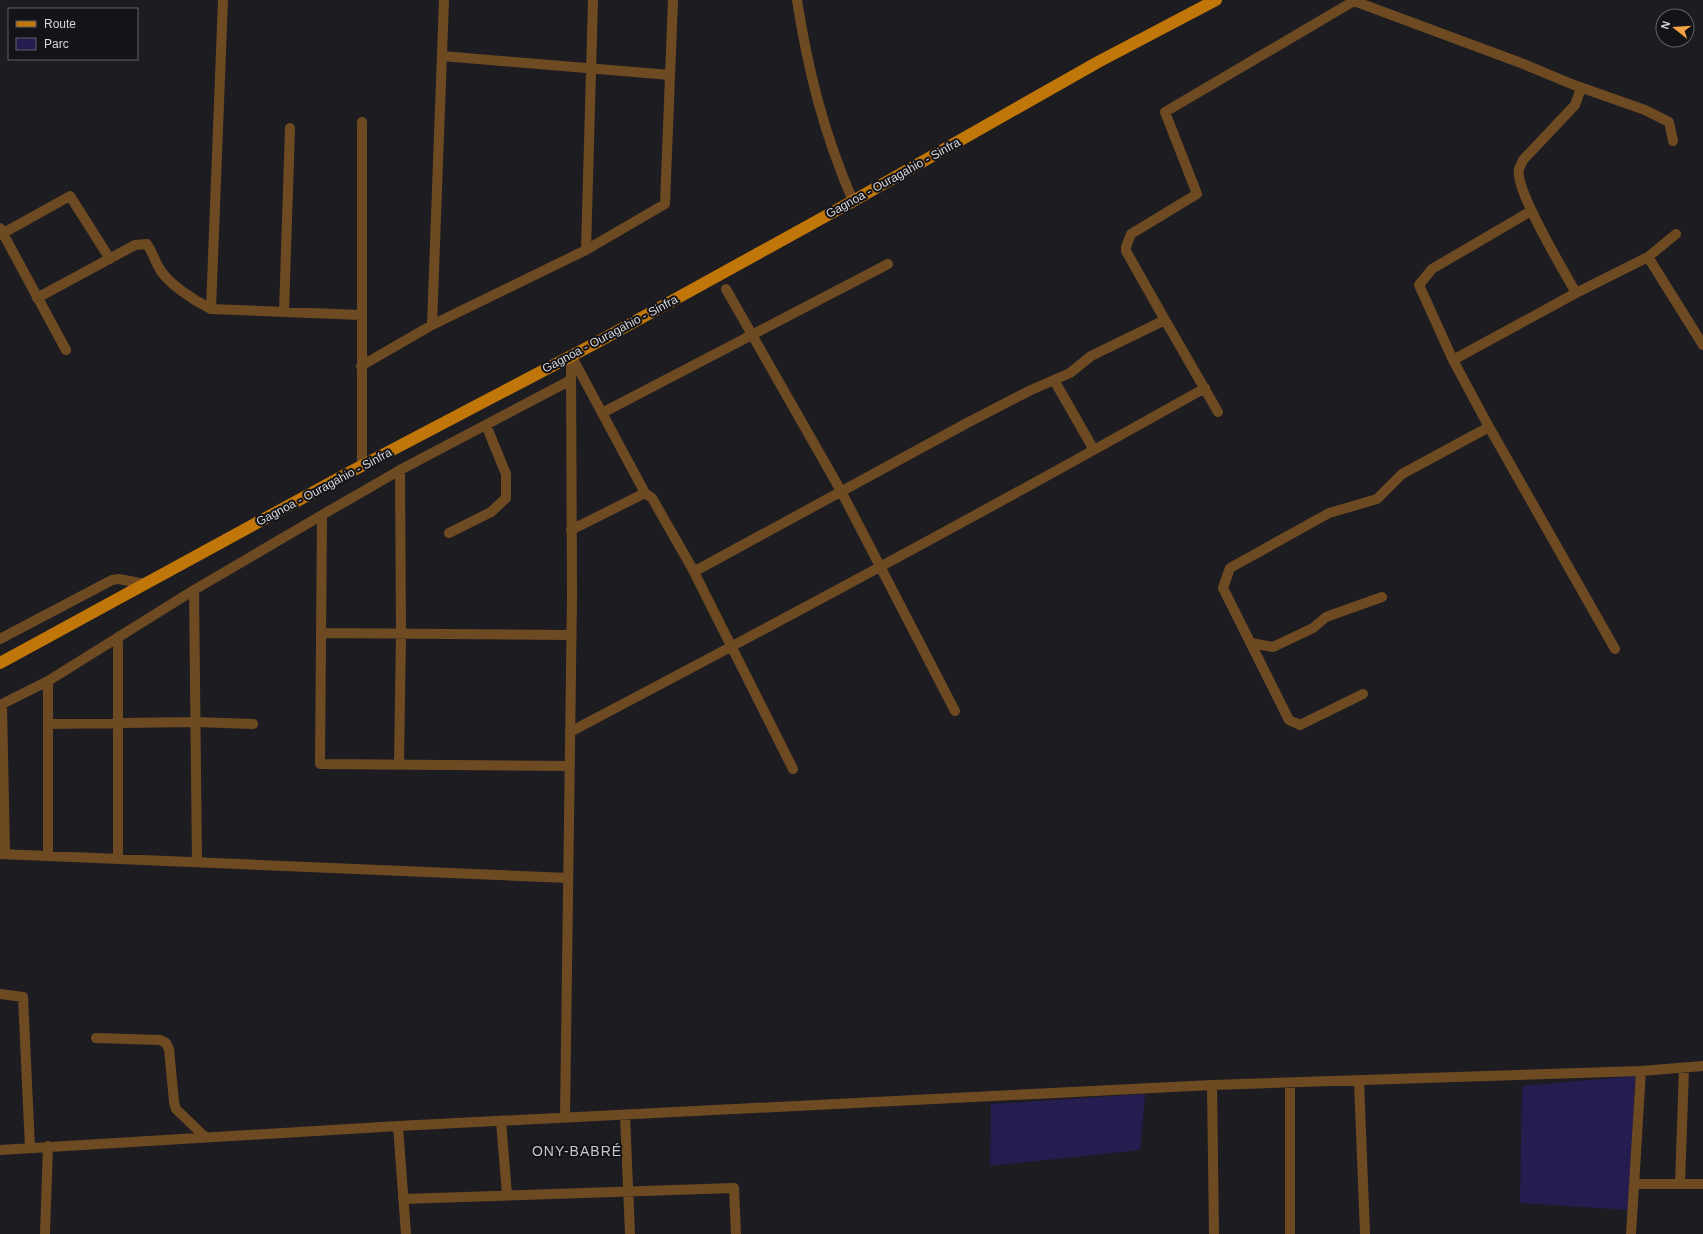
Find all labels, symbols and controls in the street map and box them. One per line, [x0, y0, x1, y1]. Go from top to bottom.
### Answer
legend [8, 8, 138, 60]
north arrow [1655, 8, 1695, 48]
text: Route [44, 17, 76, 31]
text: N [1659, 19, 1672, 31]
text: Parc [44, 37, 69, 51]
street label: Gagnoa - Ouragahio - Sinfra [823, 135, 963, 221]
street label: Gagnoa - Ouragahio - Sinfra [540, 292, 680, 376]
street label: Gagnoa - Ouragahio - Sinfra [254, 445, 394, 529]
district label: ONY-BABRÉ [532, 1143, 622, 1159]

